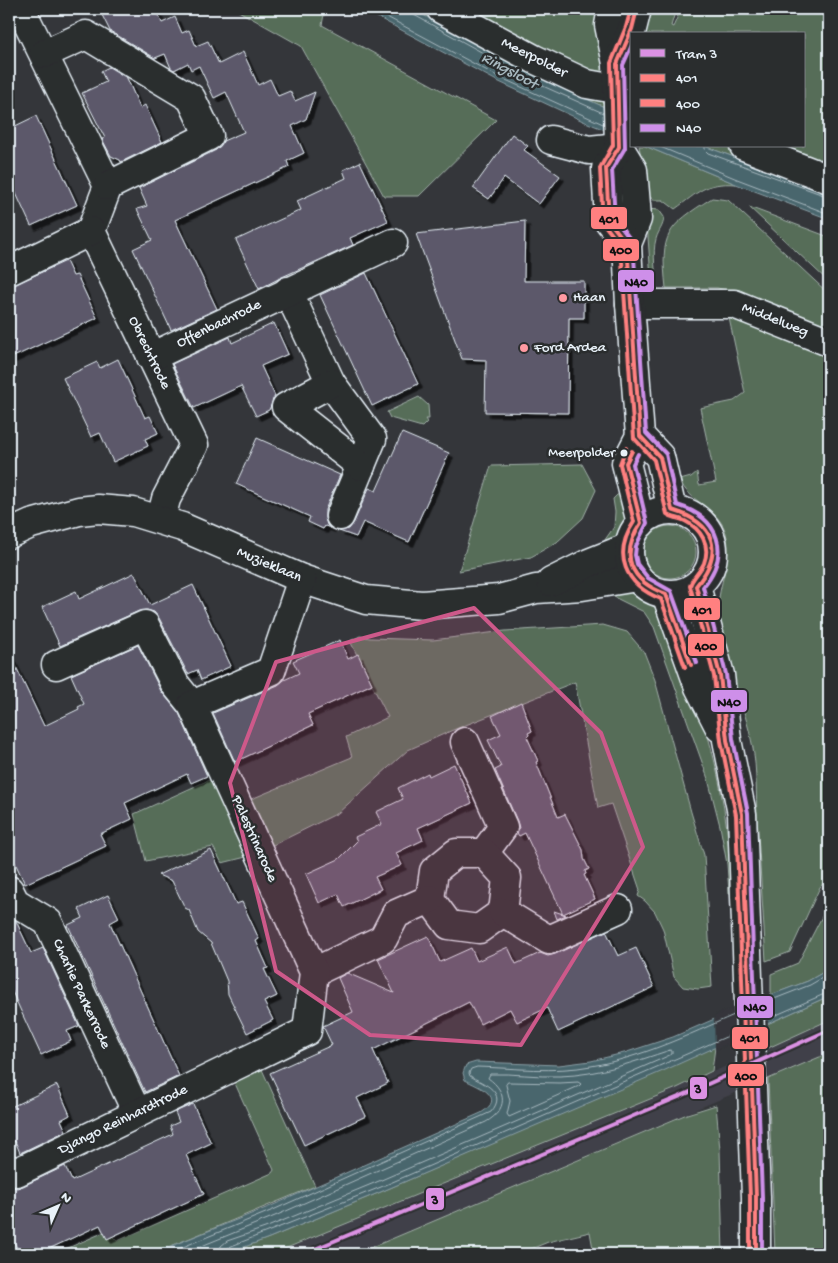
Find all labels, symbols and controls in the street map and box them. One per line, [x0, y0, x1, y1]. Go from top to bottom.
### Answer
legend [630, 32, 806, 148]
street label: Meerpolder [498, 34, 571, 83]
text: Tram 3 [675, 46, 718, 64]
water label: Ringsloot [478, 49, 543, 96]
text: 401 [676, 70, 698, 88]
text: 400 [676, 96, 701, 114]
text: N40 [676, 120, 702, 138]
line badge: 401 [590, 206, 628, 230]
text: 401 [598, 212, 619, 229]
line badge: 400 [602, 238, 640, 262]
text: 400 [609, 243, 632, 260]
line badge: N40 [617, 269, 655, 293]
text: N40 [624, 275, 648, 292]
place label: Haan [573, 289, 605, 307]
marker: Haan [557, 292, 569, 304]
street label: Offenbachrode [174, 296, 265, 352]
street label: Middelweg [739, 299, 811, 341]
street label: Obrechtrode [124, 314, 174, 393]
place label: Ford Ardea [533, 339, 607, 357]
marker: Ford Ardea [518, 342, 530, 354]
place label: Meerpolder [548, 445, 616, 462]
marker: Meerpolder [619, 448, 629, 458]
street label: Muzieklaan [234, 543, 304, 587]
line badge: 401 [683, 597, 721, 621]
text: 401 [691, 603, 712, 620]
line badge: 400 [687, 633, 725, 657]
text: 400 [694, 639, 717, 656]
line badge: N40 [710, 689, 748, 713]
text: N40 [717, 695, 741, 712]
street label: Palestrinarode [226, 792, 281, 885]
street label: Charlie Parkerrode [48, 936, 114, 1052]
line badge: N40 [736, 995, 774, 1019]
text: N40 [743, 1000, 767, 1017]
line badge: 401 [731, 1026, 769, 1050]
text: 401 [739, 1031, 760, 1048]
line badge: 400 [727, 1063, 765, 1087]
text: 400 [734, 1069, 757, 1086]
line badge: 3 [689, 1076, 708, 1100]
street label: Django Reinhardtrode [54, 1081, 191, 1160]
text: 3 [693, 1082, 702, 1099]
north arrow [32, 1180, 82, 1230]
line badge: 3 [425, 1187, 445, 1211]
text: N [56, 1189, 75, 1208]
text: 3 [430, 1193, 439, 1210]

